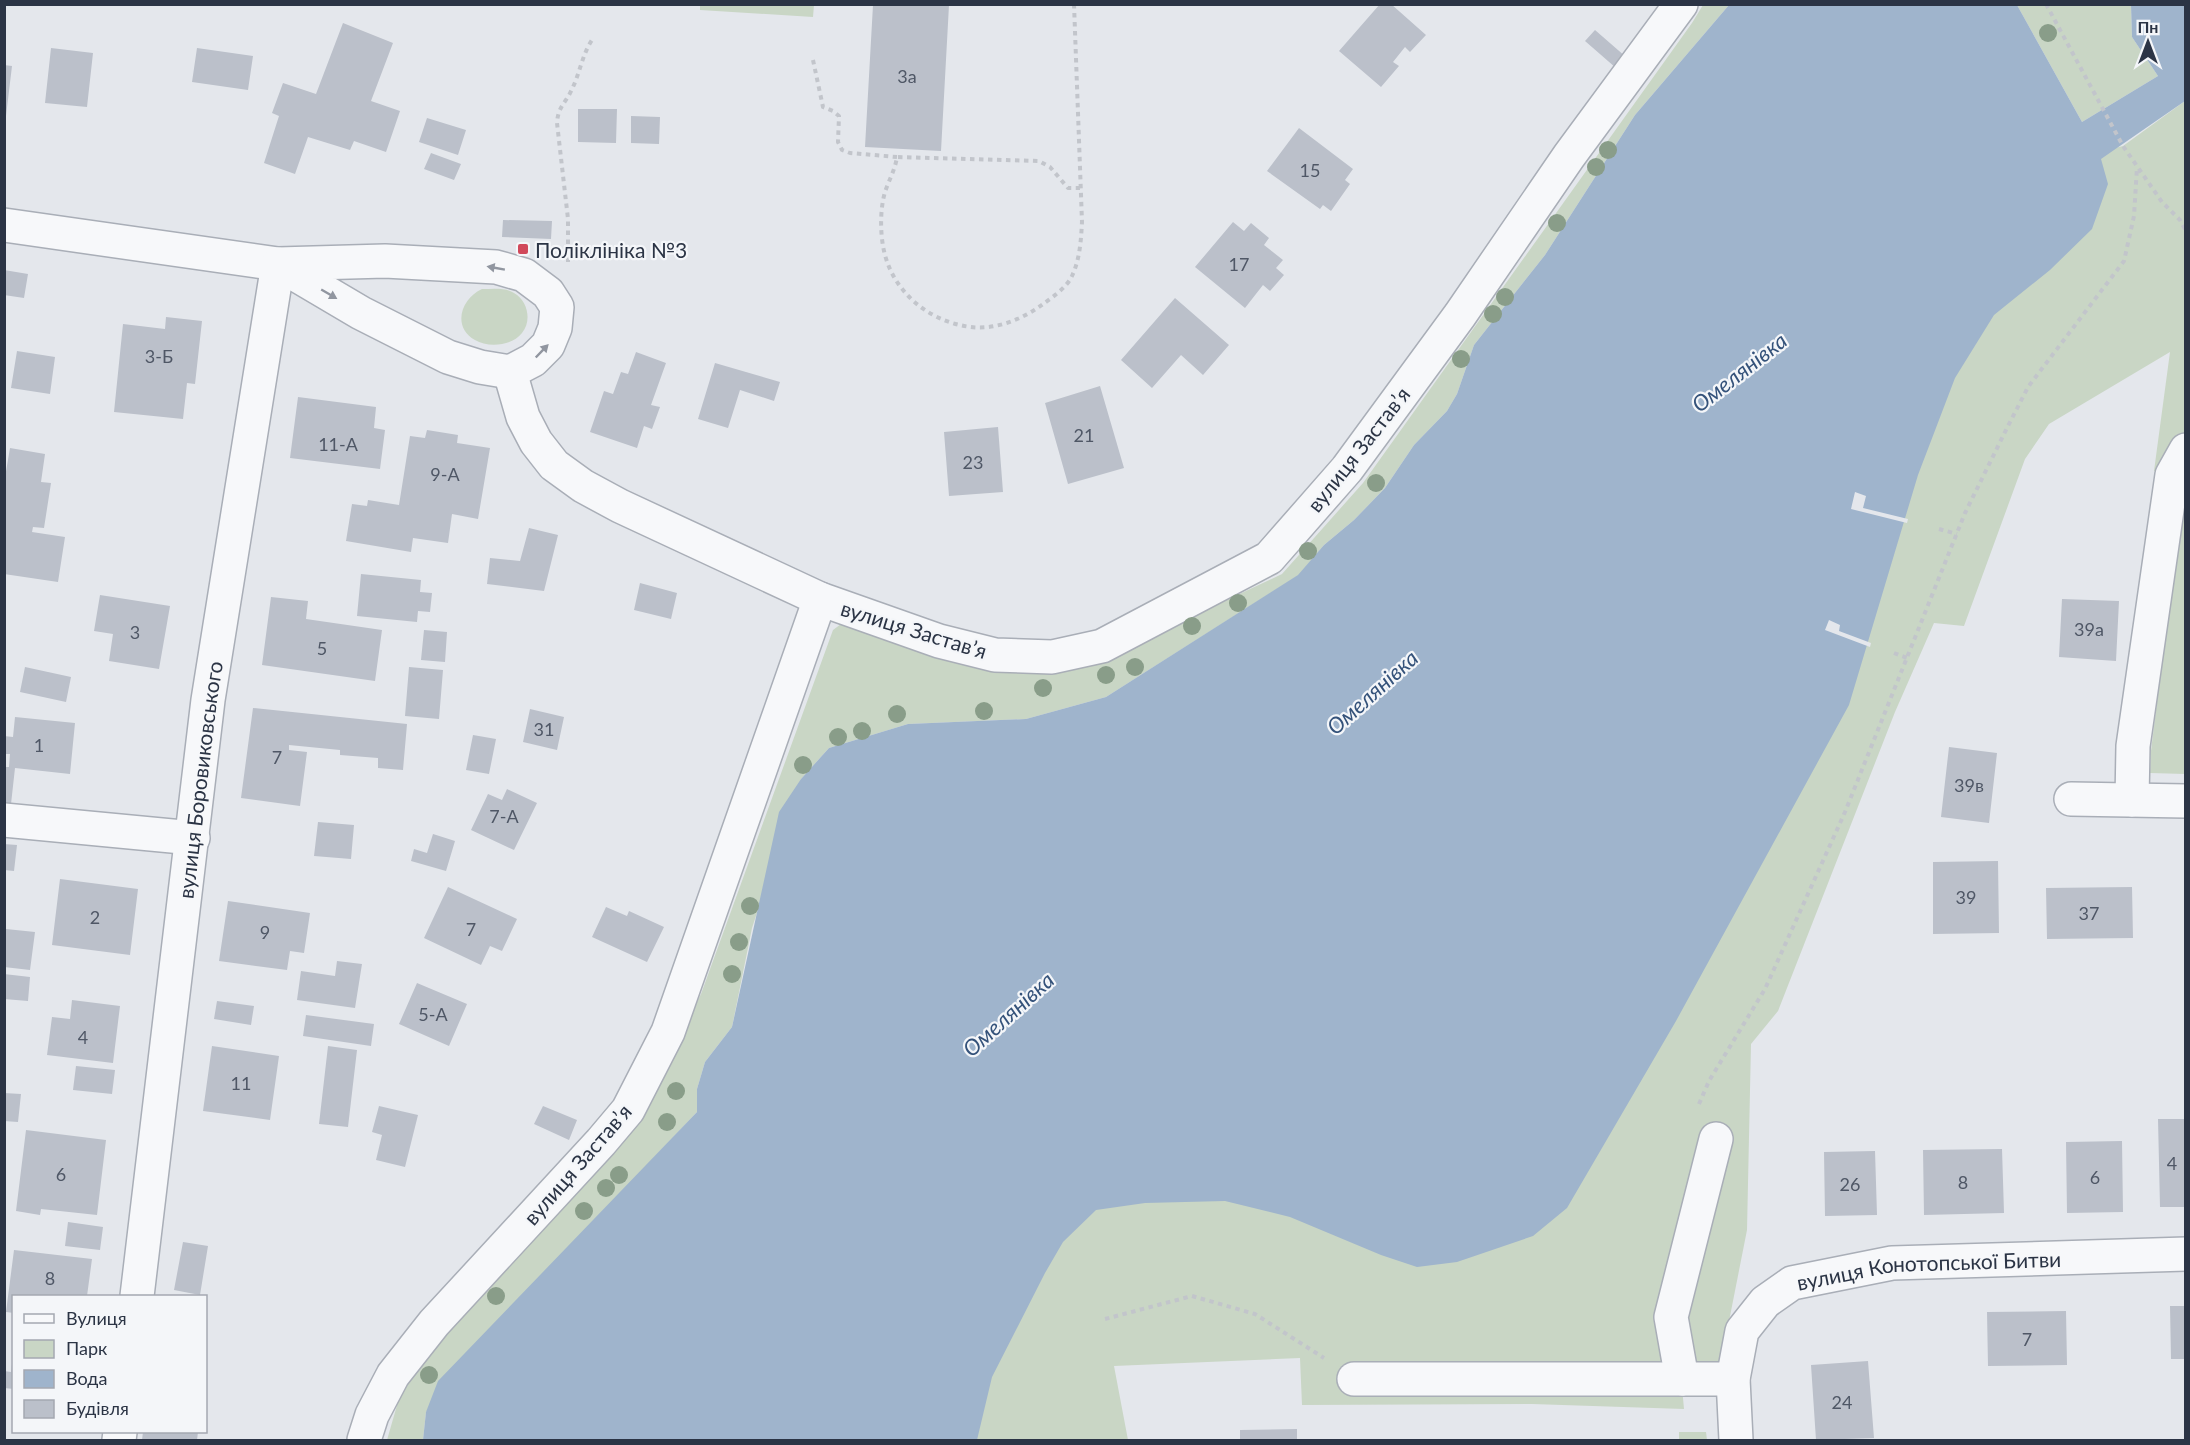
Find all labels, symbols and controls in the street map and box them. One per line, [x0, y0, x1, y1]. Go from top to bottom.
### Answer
north arrow [2118, 12, 2178, 72]
text: Пн [2138, 17, 2158, 36]
house number: 3а [897, 65, 917, 87]
house number: 15 [1300, 159, 1320, 181]
place label: Поліклініка №3 [535, 237, 687, 262]
marker: Поліклініка №3 [516, 242, 530, 256]
house number: 17 [1229, 253, 1249, 275]
one-way arrow [486, 264, 505, 273]
one-way arrow [321, 289, 338, 299]
water label: Омелянівка [1686, 327, 1792, 417]
house number: 3-Б [145, 345, 173, 367]
one-way arrow [534, 345, 548, 359]
street label: вулиця Заставʼя [1302, 382, 1414, 516]
house number: 21 [1074, 424, 1094, 446]
house number: 11-А [318, 433, 359, 455]
house number: 23 [963, 451, 983, 473]
house number: 9-А [430, 463, 460, 485]
street label: вулиця Заставʼя [838, 595, 990, 663]
house number: 39а [2074, 618, 2104, 640]
house number: 3 [130, 621, 140, 643]
house number: 5 [317, 637, 327, 659]
water label: Омелянівка [1321, 644, 1423, 740]
street label: вулиця Боровиковського [172, 659, 227, 900]
house number: 31 [534, 718, 554, 740]
house number: 1 [34, 734, 44, 756]
house number: 7 [272, 746, 282, 768]
house number: 39в [1954, 774, 1984, 796]
house number: 7-А [489, 805, 519, 827]
house number: 39 [1956, 886, 1976, 908]
house number: 37 [2079, 902, 2099, 924]
house number: 2 [90, 906, 100, 928]
house number: 7 [466, 918, 476, 940]
house number: 9 [260, 921, 270, 943]
water label: Омелянівка [957, 966, 1059, 1062]
house number: 5-А [418, 1003, 448, 1025]
house number: 4 [78, 1026, 88, 1048]
house number: 11 [231, 1072, 251, 1094]
street label: вулиця Заставʼя [518, 1099, 636, 1229]
house number: 4 [2167, 1152, 2177, 1174]
house number: 6 [56, 1163, 66, 1185]
house number: 6 [2090, 1166, 2100, 1188]
house number: 8 [1958, 1171, 1968, 1193]
house number: 26 [1840, 1173, 1860, 1195]
street label: вулиця Конотопської Битви [1794, 1245, 2062, 1294]
house number: 8 [45, 1267, 55, 1289]
legend [12, 1295, 207, 1433]
text: Вулиця [66, 1307, 127, 1329]
house number: 7 [2022, 1328, 2032, 1350]
text: Парк [66, 1337, 108, 1359]
text: Вода [66, 1367, 107, 1389]
house number: 24 [1832, 1391, 1852, 1413]
text: Будівля [66, 1397, 129, 1419]

